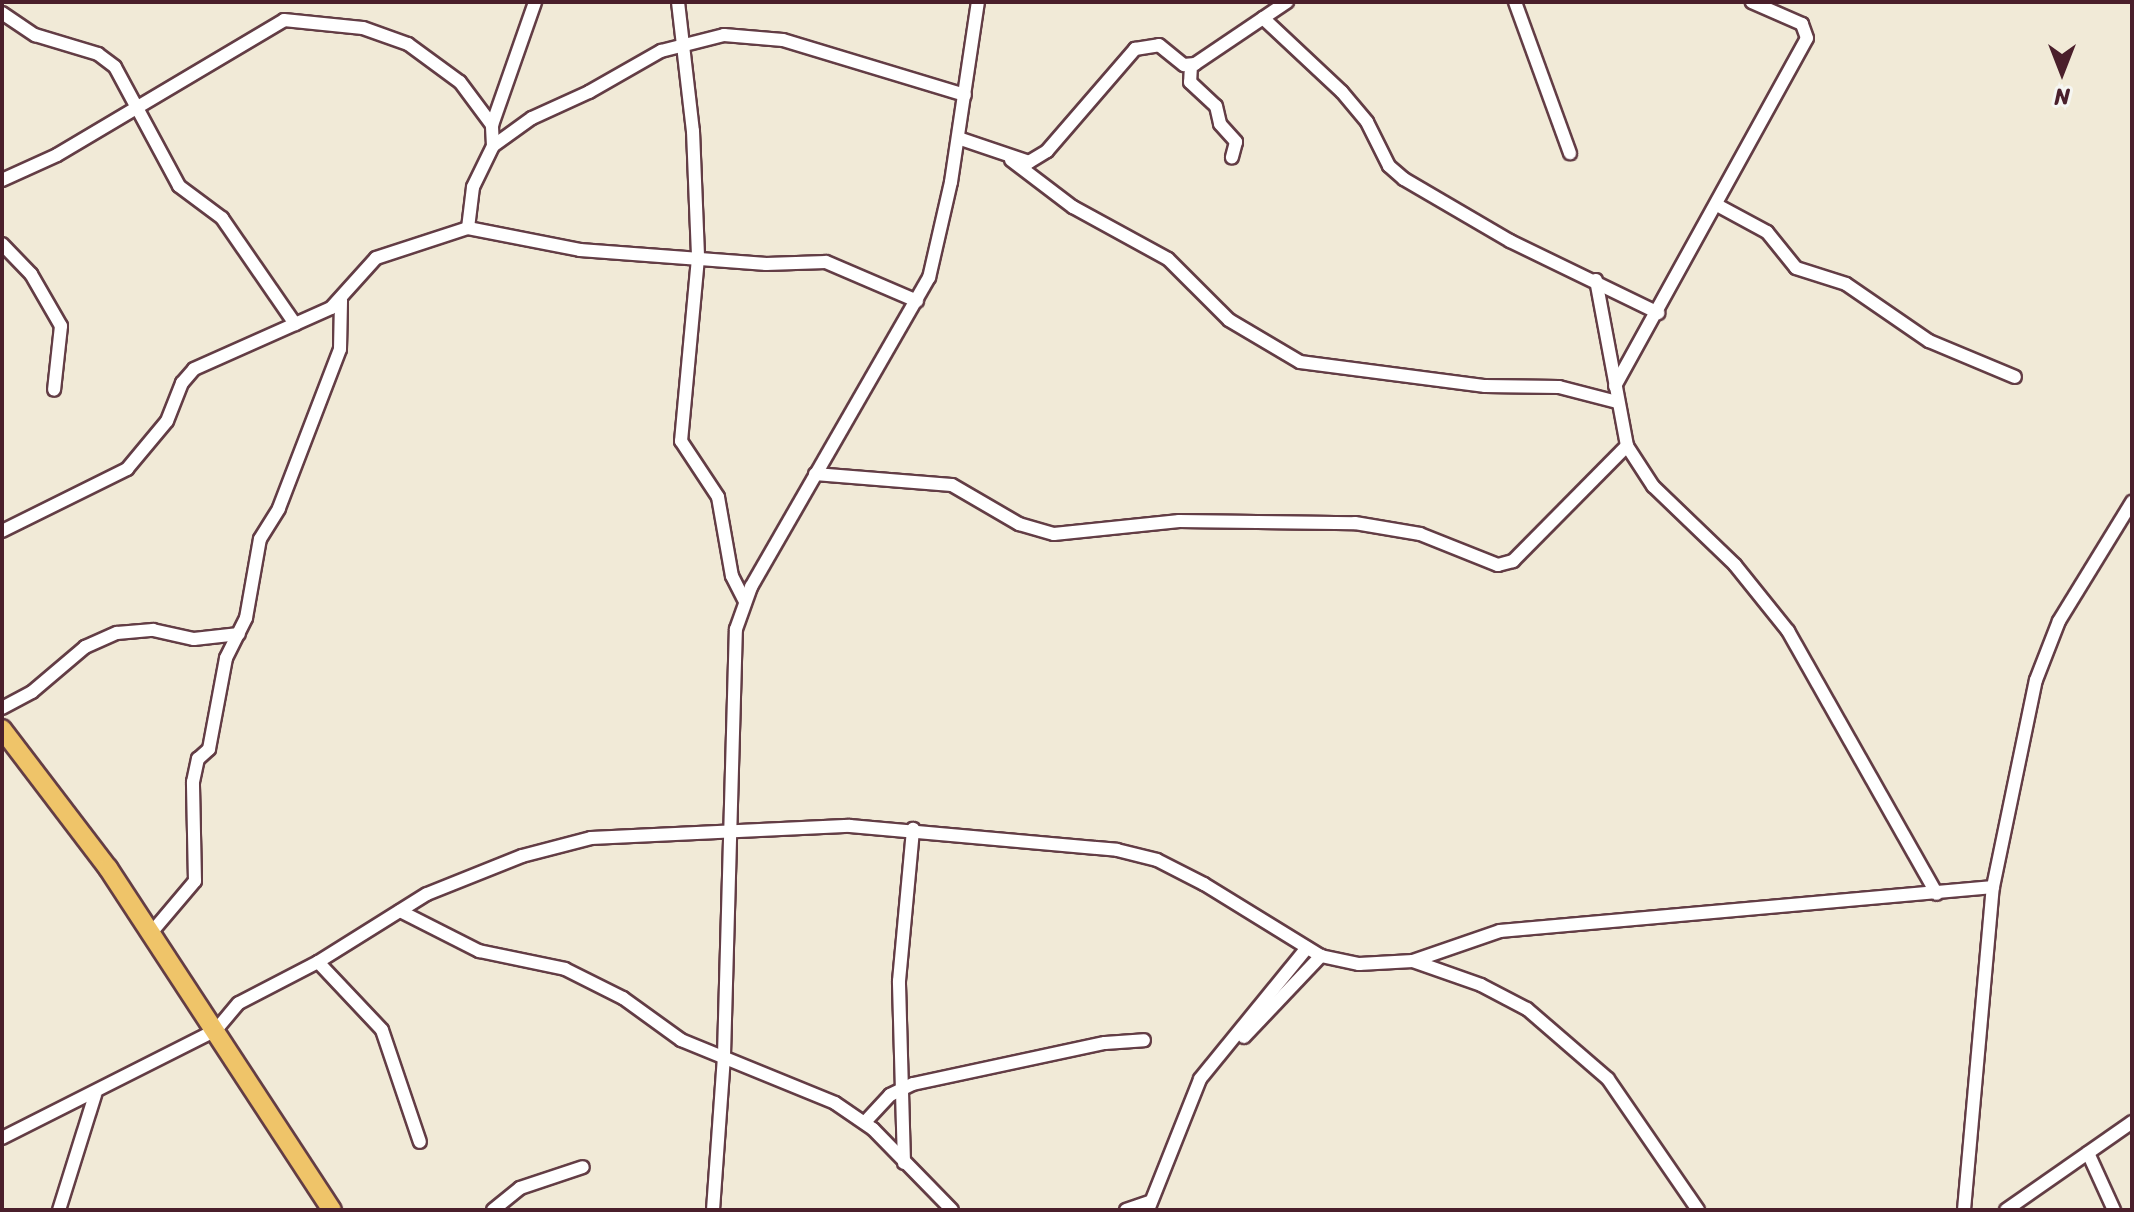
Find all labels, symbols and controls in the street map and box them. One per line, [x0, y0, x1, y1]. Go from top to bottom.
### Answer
north arrow [2022, 32, 2102, 112]
text: N [2054, 77, 2070, 116]

